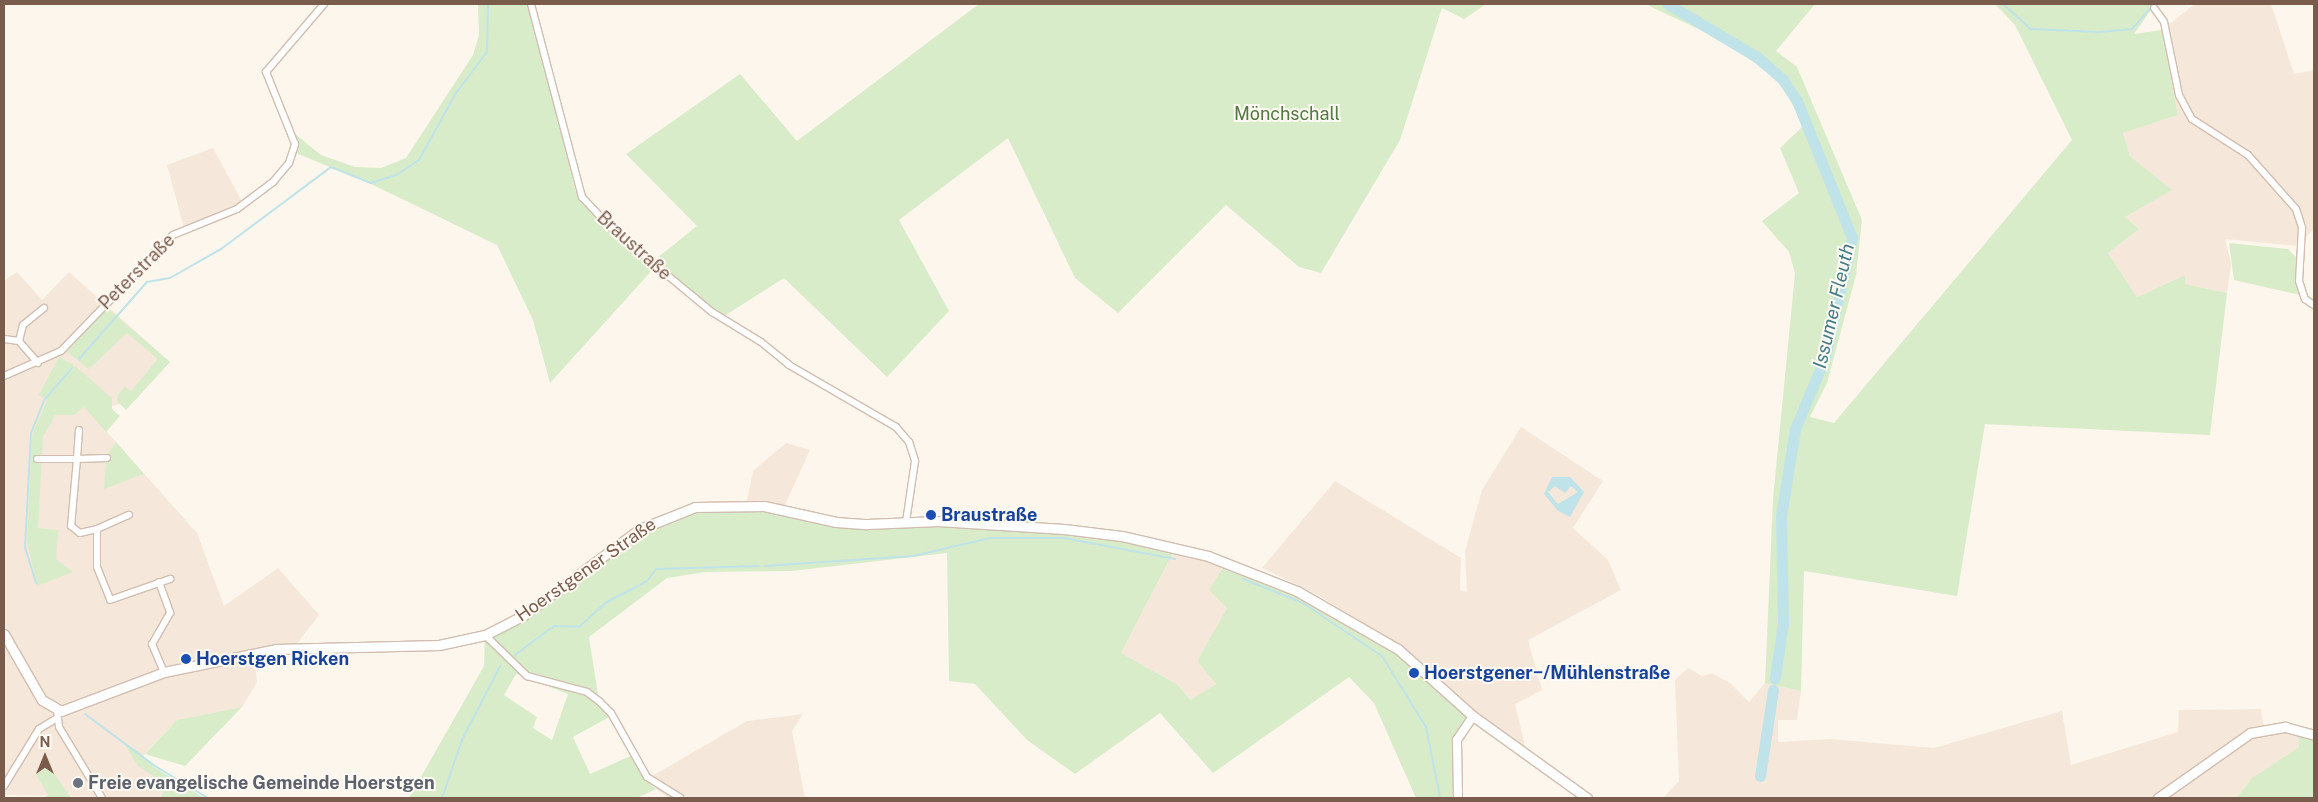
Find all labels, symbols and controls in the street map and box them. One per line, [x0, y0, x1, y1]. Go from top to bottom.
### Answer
park label: Mönchschall [1234, 103, 1340, 125]
street label: Braustraße [592, 207, 676, 285]
street label: Peterstraße [95, 230, 179, 314]
water label: Issumer Fleuth [1809, 241, 1859, 371]
place label: Braustraße [941, 504, 1037, 526]
marker: Braustraße [925, 509, 937, 521]
street label: Hoerstgener Straße [512, 513, 660, 627]
place label: Hoerstgen Ricken [196, 648, 349, 670]
marker: Hoerstgen Ricken [180, 653, 192, 665]
place label: Hoerstgener−/Mühlenstraße [1424, 662, 1670, 684]
marker: Hoerstgener−/Mühlenstraße [1408, 667, 1420, 679]
north arrow [20, 732, 70, 782]
text: N [40, 734, 50, 750]
place label: Freie evangelische Gemeinde Hoerstgen [88, 772, 435, 794]
marker: Freie evangelische Gemeinde Hoerstgen [72, 777, 84, 789]

